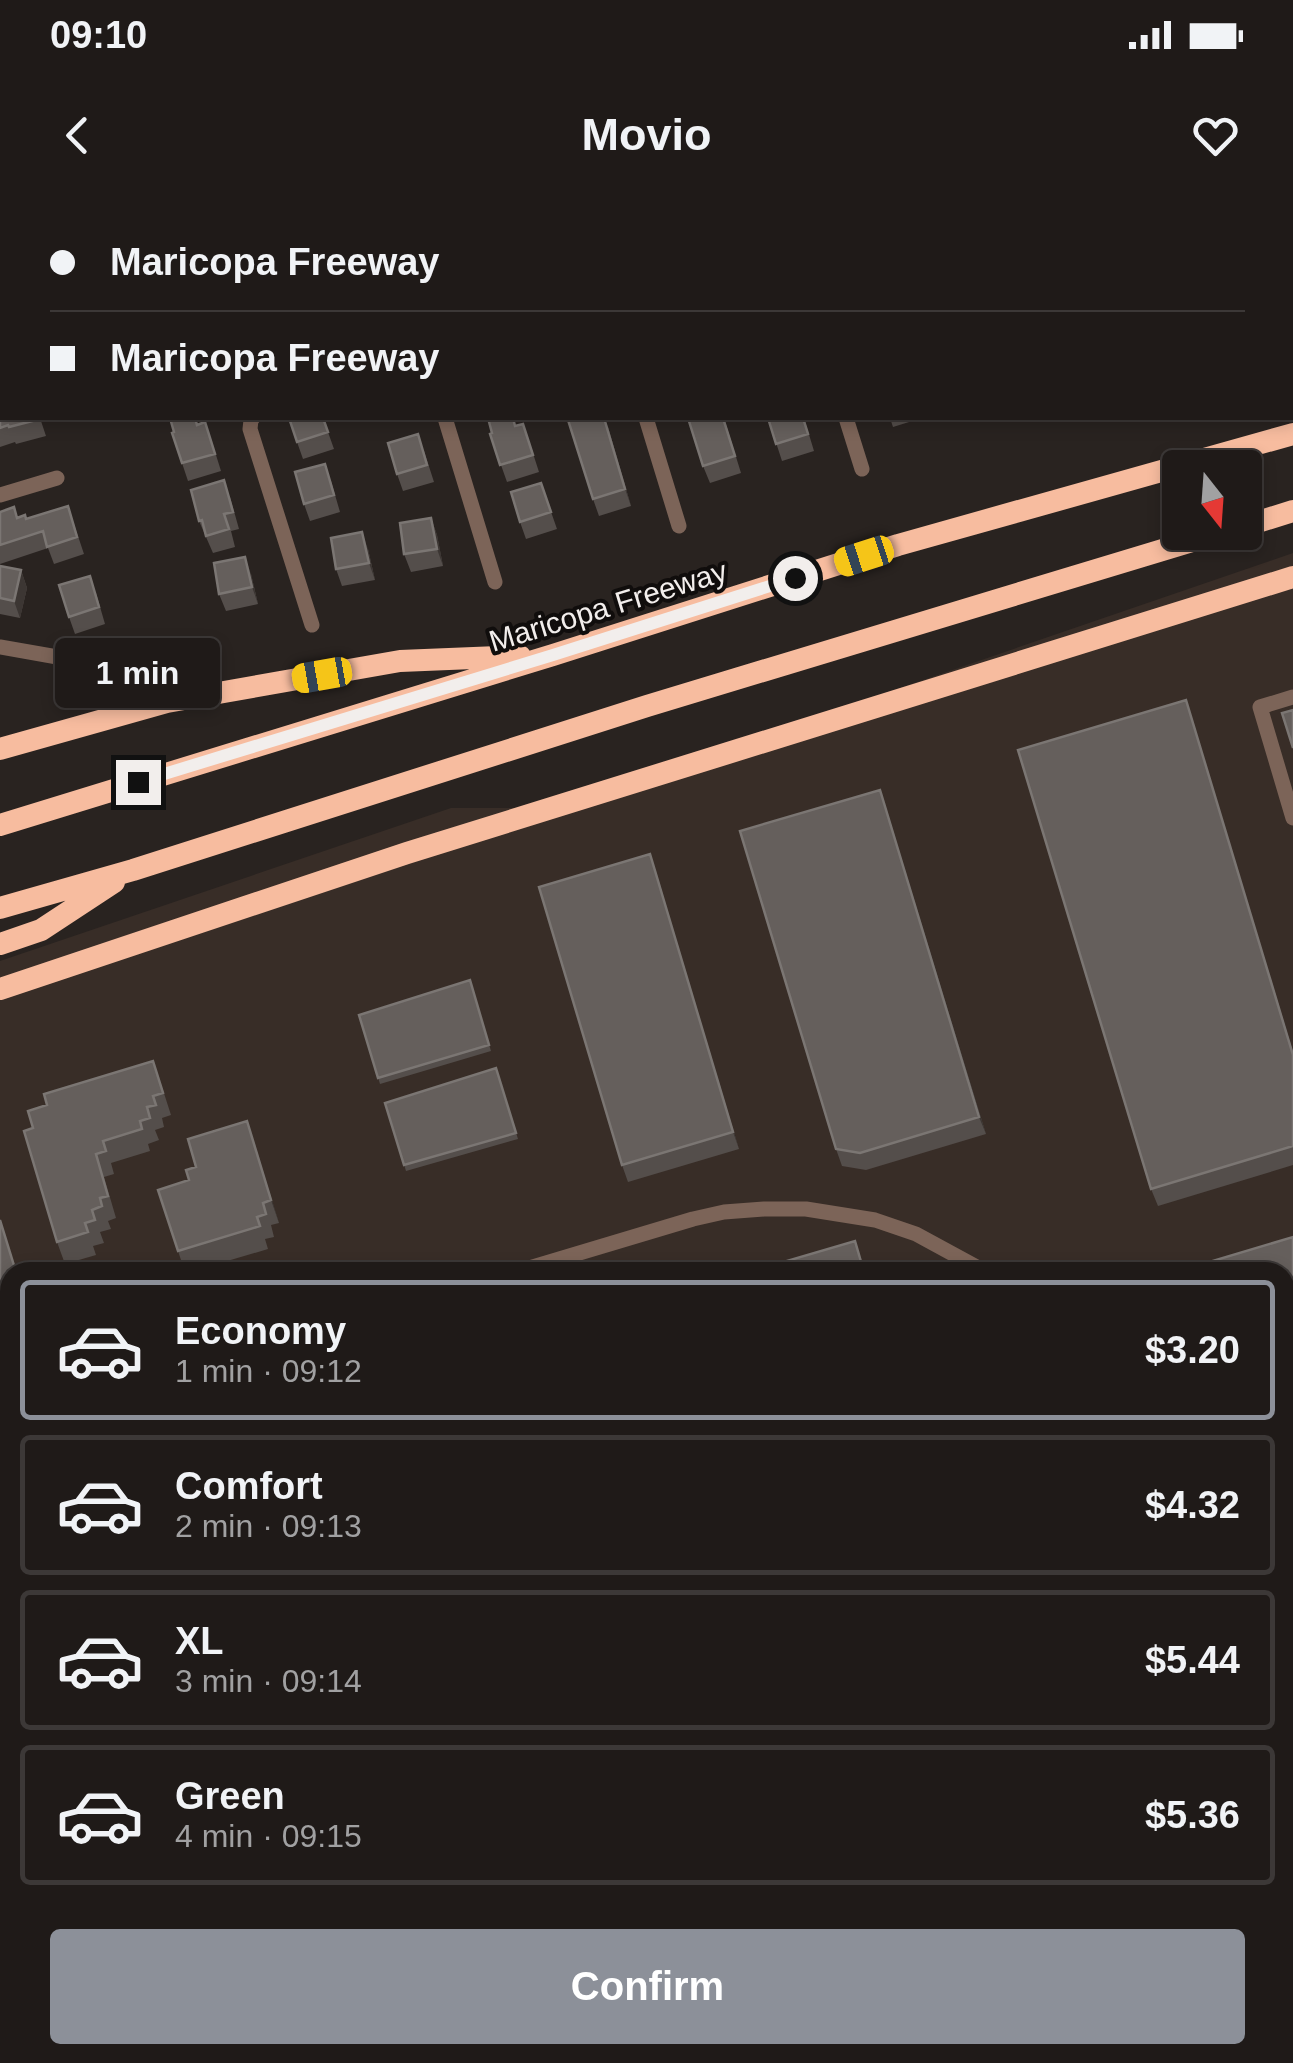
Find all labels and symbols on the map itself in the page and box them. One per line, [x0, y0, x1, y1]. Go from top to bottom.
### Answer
north arrow [1162, 450, 1262, 550]
car [831, 532, 897, 580]
street label: Maricopa Freeway [485, 554, 731, 658]
route start [773, 556, 818, 601]
callout: 1 min [56, 637, 220, 707]
car [290, 655, 354, 695]
route end [116, 760, 161, 805]

